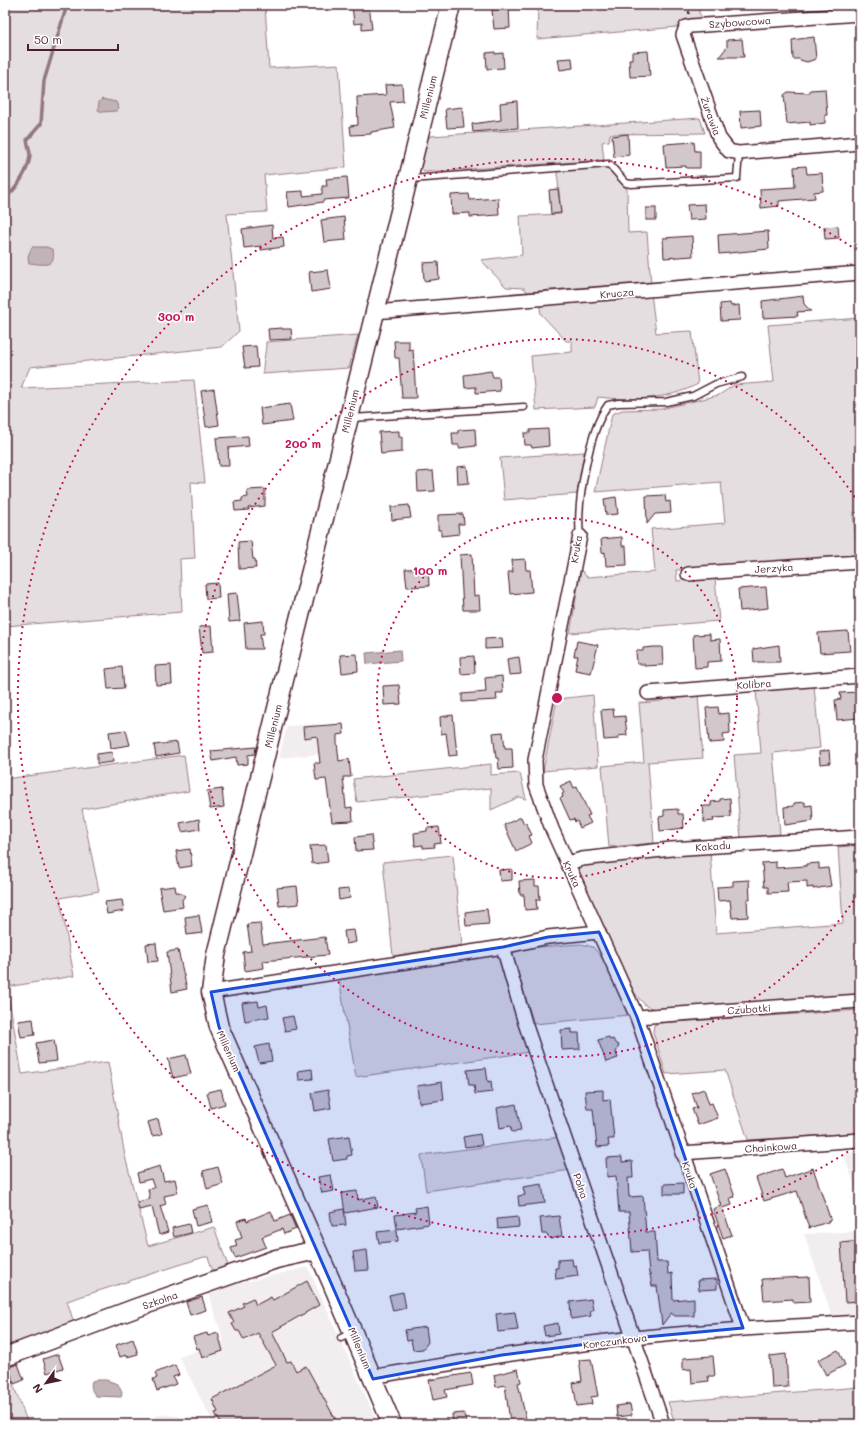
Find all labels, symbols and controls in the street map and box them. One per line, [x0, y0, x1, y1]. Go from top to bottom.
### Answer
street label: Szybowcowa [708, 13, 772, 31]
scale bar [28, 26, 118, 52]
text: 50 m [34, 31, 62, 47]
street label: Millenium [416, 74, 440, 120]
street label: Żurawia [697, 95, 725, 137]
street label: Krucza [599, 285, 635, 301]
text: 300 m [158, 308, 194, 324]
street label: Millenium [338, 388, 362, 434]
text: 200 m [285, 435, 321, 451]
street label: Kruka [567, 534, 585, 564]
street label: Jerzyka [754, 560, 794, 576]
text: 100 m [413, 562, 447, 578]
street label: Kolibra [736, 676, 772, 692]
centre of rings [550, 691, 564, 705]
street label: Millenium [261, 703, 285, 749]
street label: Kakadu [695, 838, 731, 854]
street label: Kruka [560, 858, 584, 890]
street label: Czubatki [727, 1000, 771, 1018]
street label: Millenium [214, 1028, 244, 1074]
street label: Choinkowa [744, 1138, 798, 1156]
street label: Kruka [679, 1159, 701, 1191]
street label: Polna [570, 1171, 592, 1201]
street label: Szkolna [140, 1287, 180, 1313]
street label: Millenium [345, 1325, 375, 1371]
street label: Korczunkowa [582, 1330, 648, 1352]
north arrow [26, 1363, 66, 1403]
text: N [29, 1381, 46, 1396]

